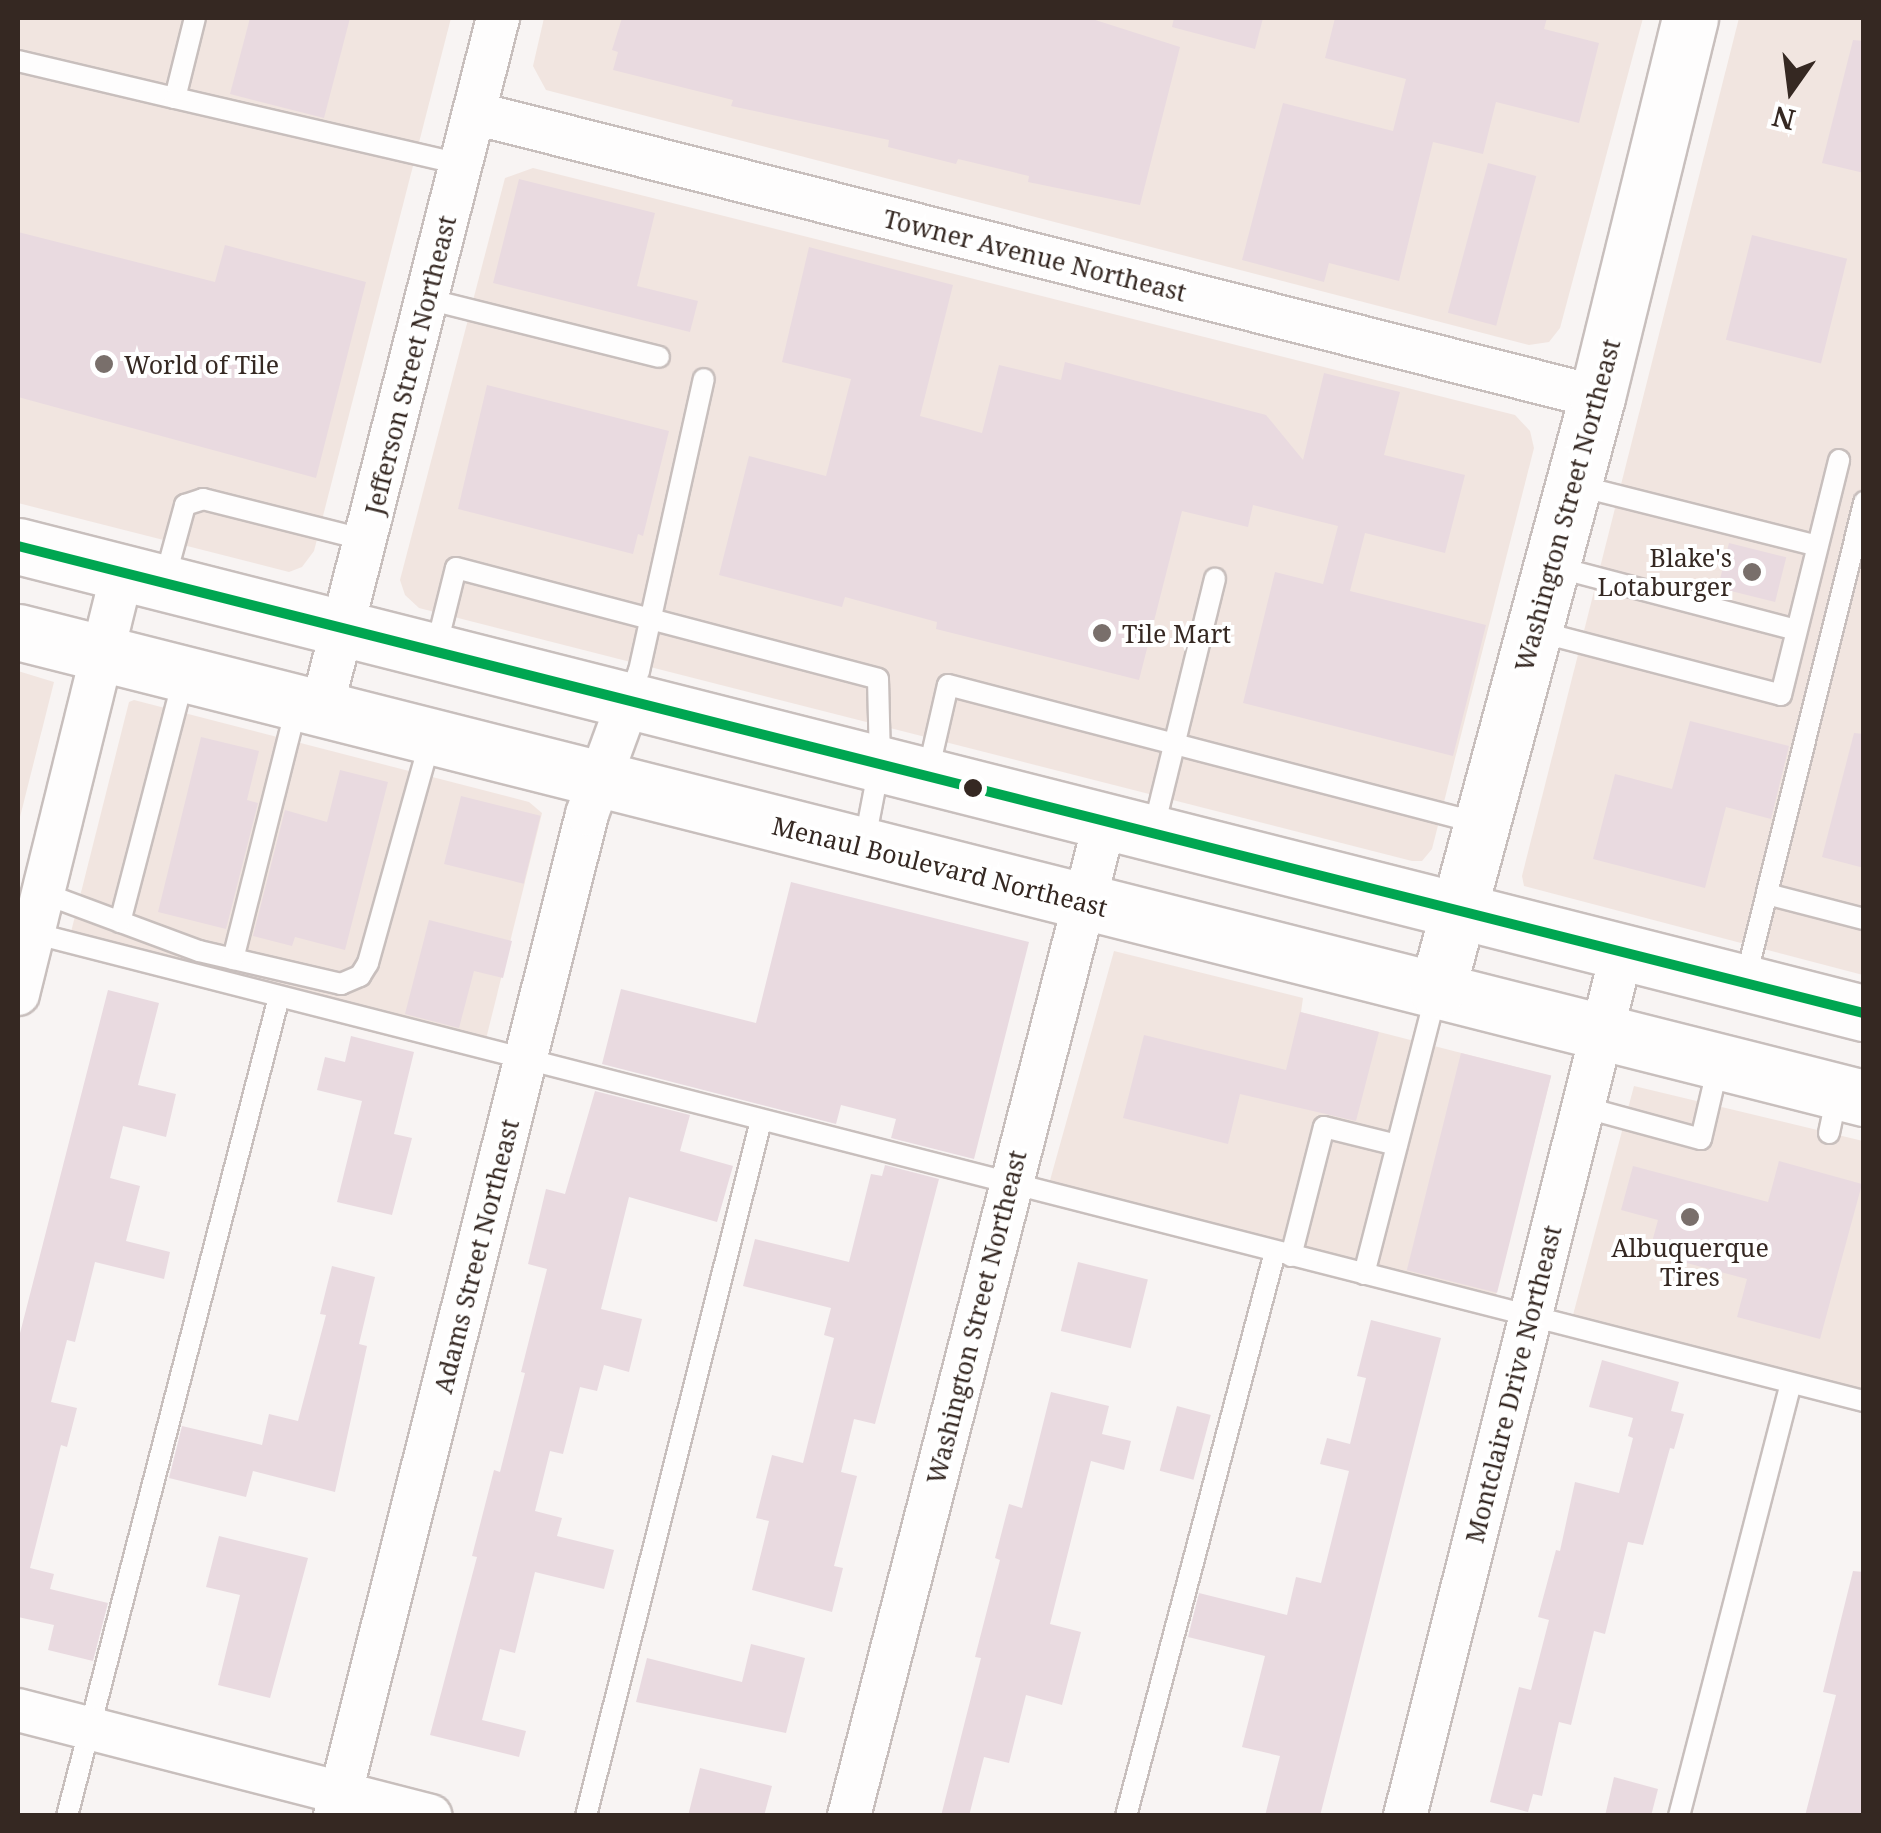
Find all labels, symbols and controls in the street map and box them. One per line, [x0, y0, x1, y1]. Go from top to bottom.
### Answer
north arrow [1741, 40, 1841, 140]
text: N [1768, 98, 1799, 140]
street label: Towner Avenue Northeast [880, 203, 1190, 307]
street label: Jefferson Street Northeast [358, 212, 462, 518]
street label: Washington Street Northeast [1508, 336, 1626, 674]
place label: World of Tile [124, 349, 279, 379]
marker: World of Tile [93, 353, 115, 375]
place label: Blake's Lotaburger [1598, 543, 1732, 602]
marker: Blake's Lotaburger [1741, 561, 1763, 583]
place label: Tile Mart [1122, 618, 1231, 648]
marker: Tile Mart [1091, 622, 1113, 644]
unlabelled marker [963, 778, 983, 798]
street label: Menaul Boulevard Northeast [769, 810, 1111, 922]
street label: Adams Street Northeast [427, 1116, 525, 1396]
street label: Washington Street Northeast [920, 1147, 1032, 1487]
marker: Albuquerque Tires [1679, 1206, 1701, 1228]
street label: Montclaire Drive Northeast [1459, 1222, 1567, 1546]
place label: Albuquerque Tires [1611, 1233, 1769, 1292]

